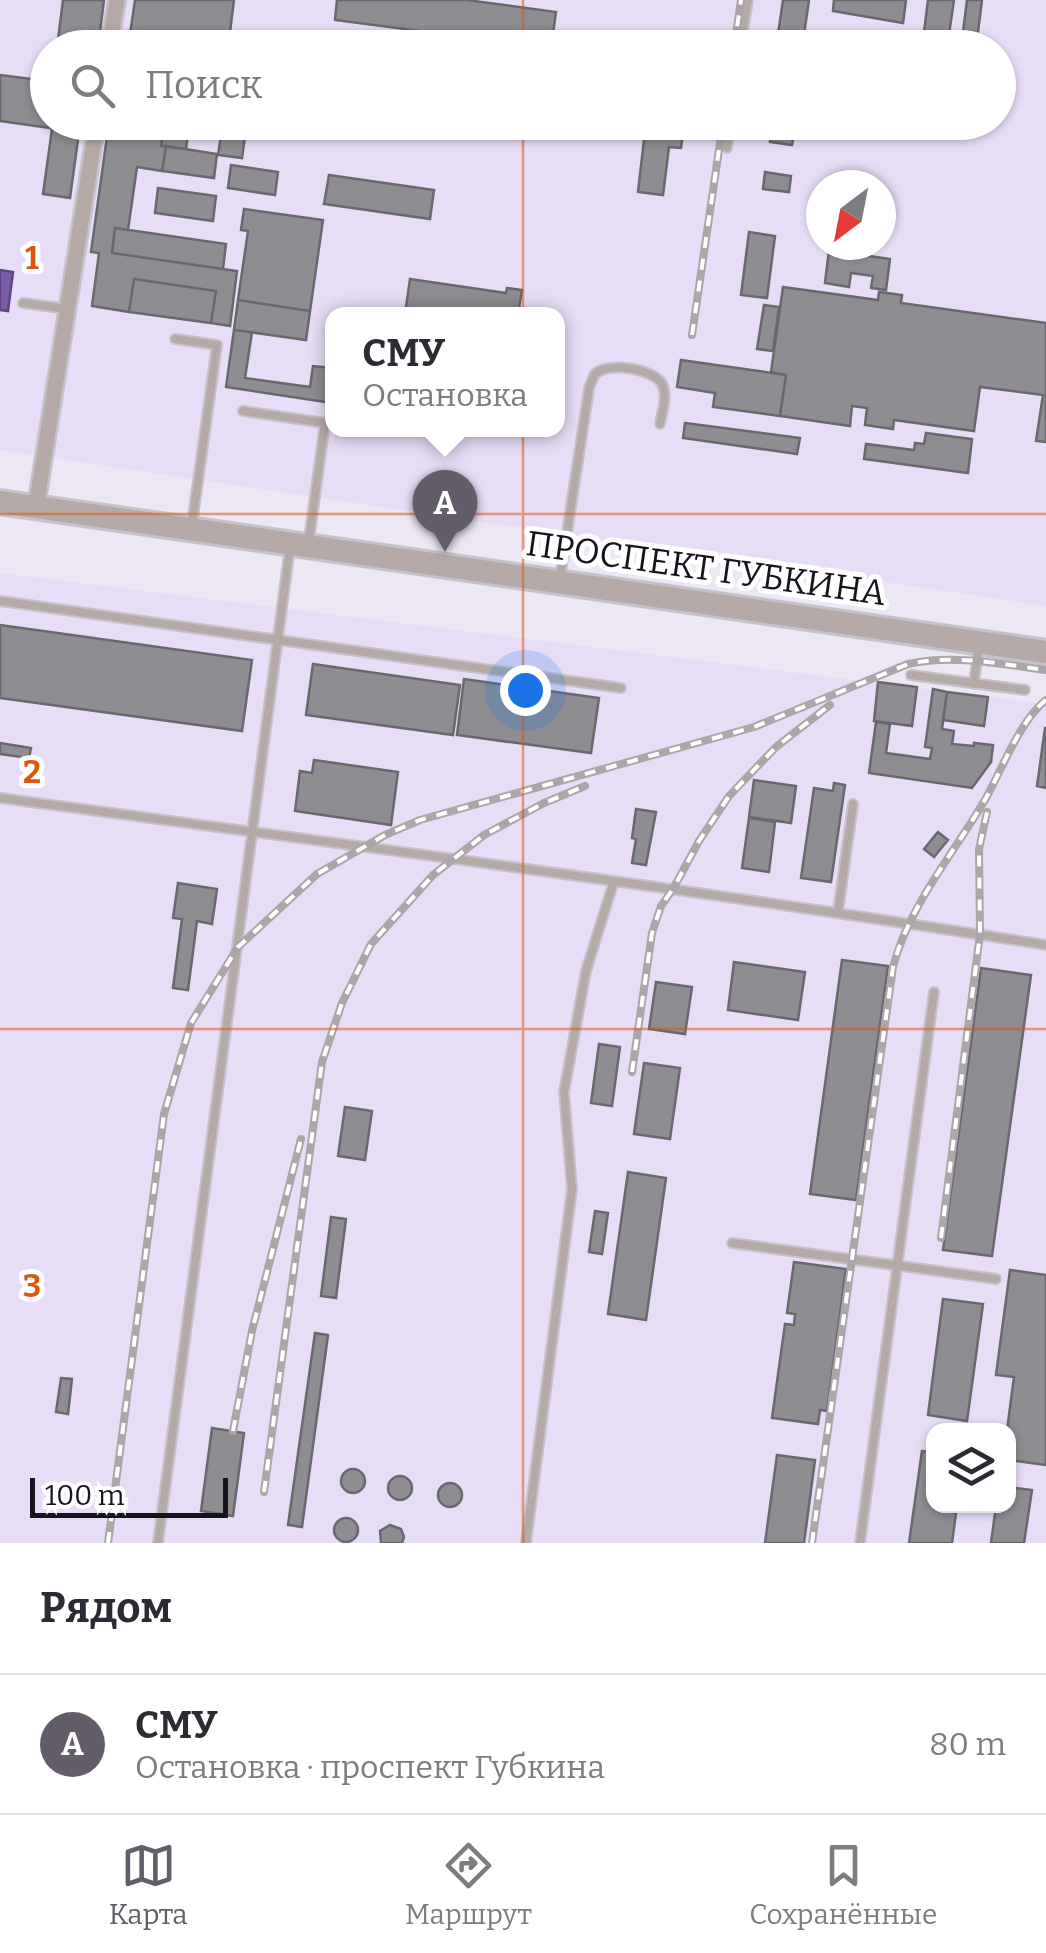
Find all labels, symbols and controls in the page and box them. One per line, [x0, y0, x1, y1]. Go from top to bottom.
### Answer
search box [30, 30, 1016, 140]
icon: search [65, 58, 120, 113]
text: Поиск [145, 62, 262, 108]
north arrow [806, 170, 896, 260]
text: 1 [25, 239, 39, 277]
popup [325, 307, 565, 437]
text: СМУ [362, 330, 445, 376]
text: Остановка [362, 376, 528, 414]
pin: A [412, 470, 478, 552]
street label: ПРОСПЕКТ ГУБКИНА [524, 522, 889, 614]
your location [500, 665, 551, 716]
text: 2 [23, 753, 41, 791]
text: 3 [23, 1267, 41, 1305]
map controls [926, 1423, 1016, 1513]
button: layers [926, 1423, 1016, 1513]
scale bar [30, 1473, 228, 1518]
text: 100 m [45, 1479, 125, 1512]
text: Рядом [40, 1583, 172, 1633]
text: СМУ [135, 1702, 218, 1748]
text: A [61, 1725, 84, 1763]
text: 80 m [929, 1725, 1006, 1763]
text: Остановка · проспект Губкина [135, 1748, 605, 1786]
tab: Карта [109, 1838, 188, 1931]
tab: Маршрут [405, 1838, 532, 1931]
tab: Сохранённые [749, 1838, 937, 1931]

